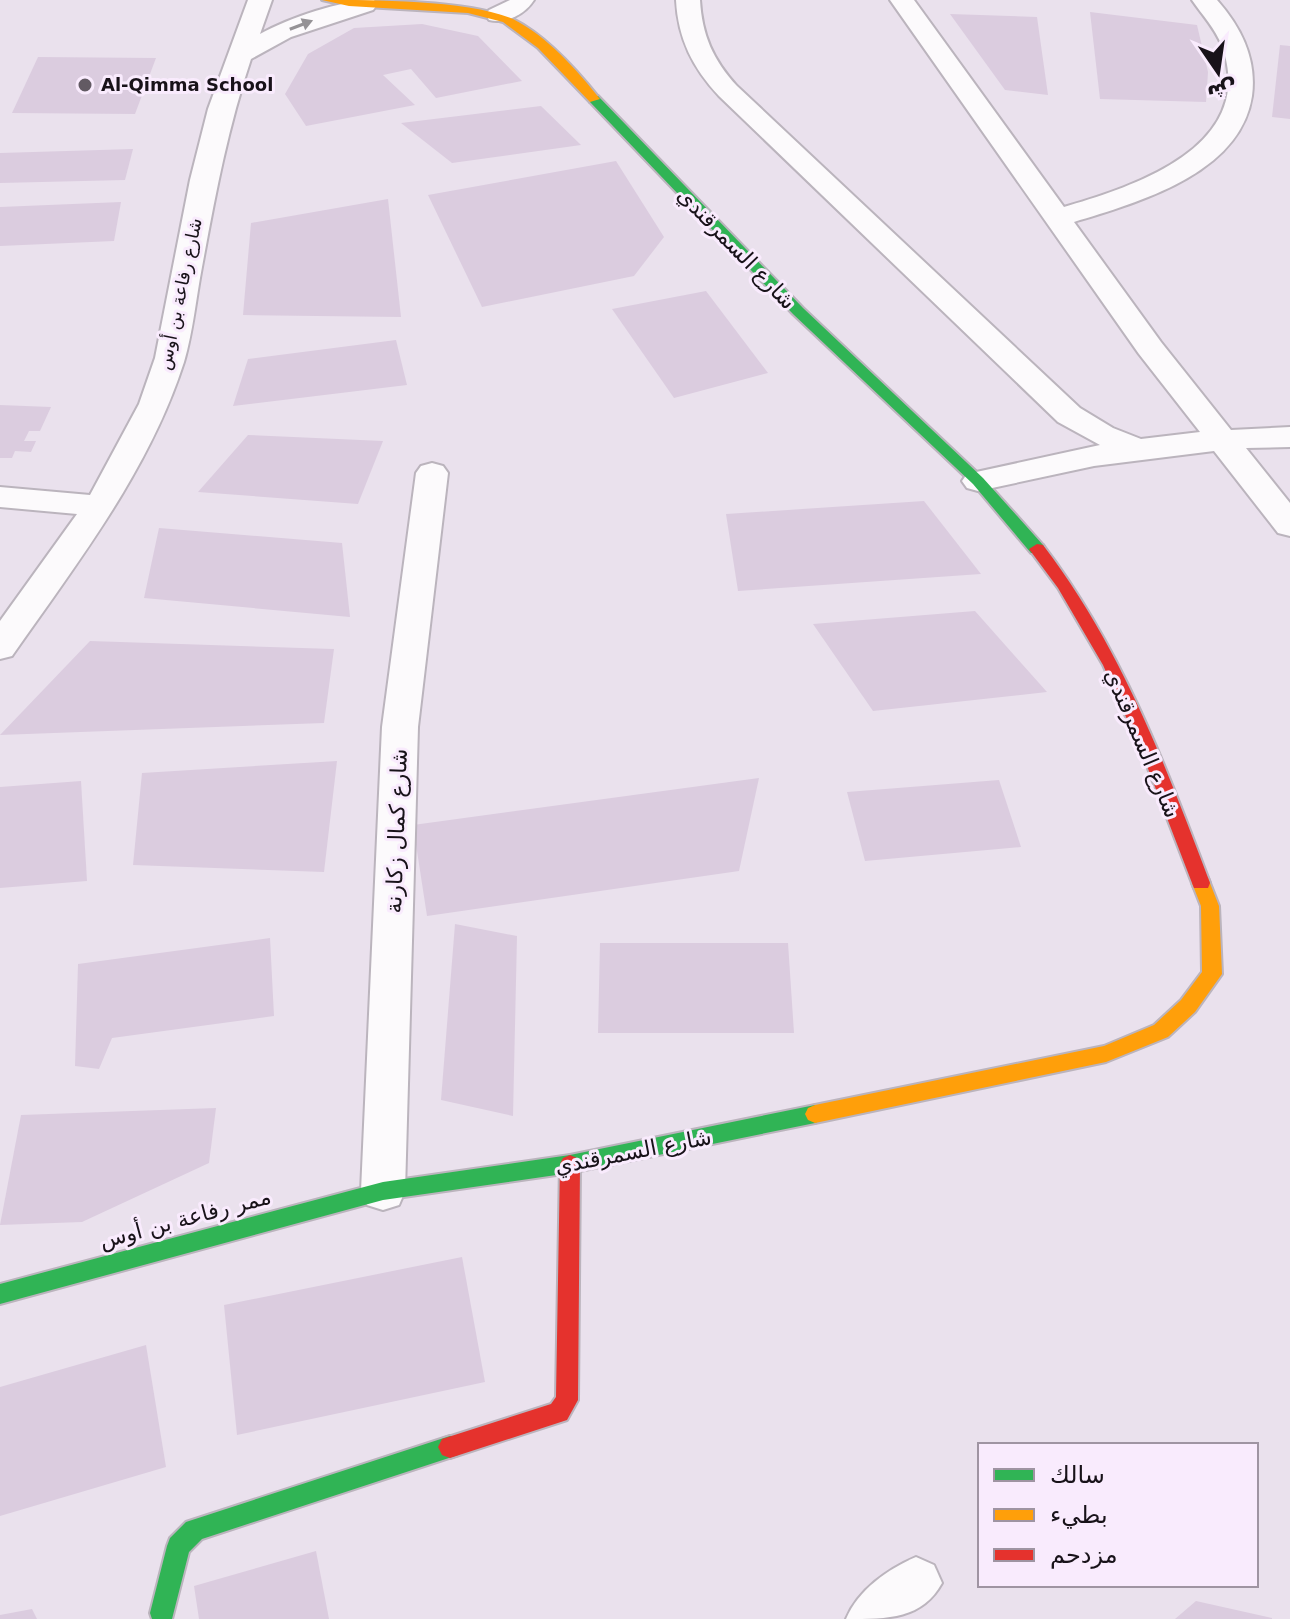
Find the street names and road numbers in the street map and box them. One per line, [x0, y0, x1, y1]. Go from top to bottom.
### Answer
street label: شارع السمرقندي [672, 182, 801, 314]
street label: شارع رفاعة بن أوس [152, 216, 207, 372]
street label: شارع السمرقندي [1100, 665, 1185, 821]
street label: شارع كمال زكارنة [381, 748, 412, 914]
street label: شارع السمرقندي [553, 1124, 714, 1179]
street label: ممر رفاعة بن أوس [96, 1182, 274, 1254]

